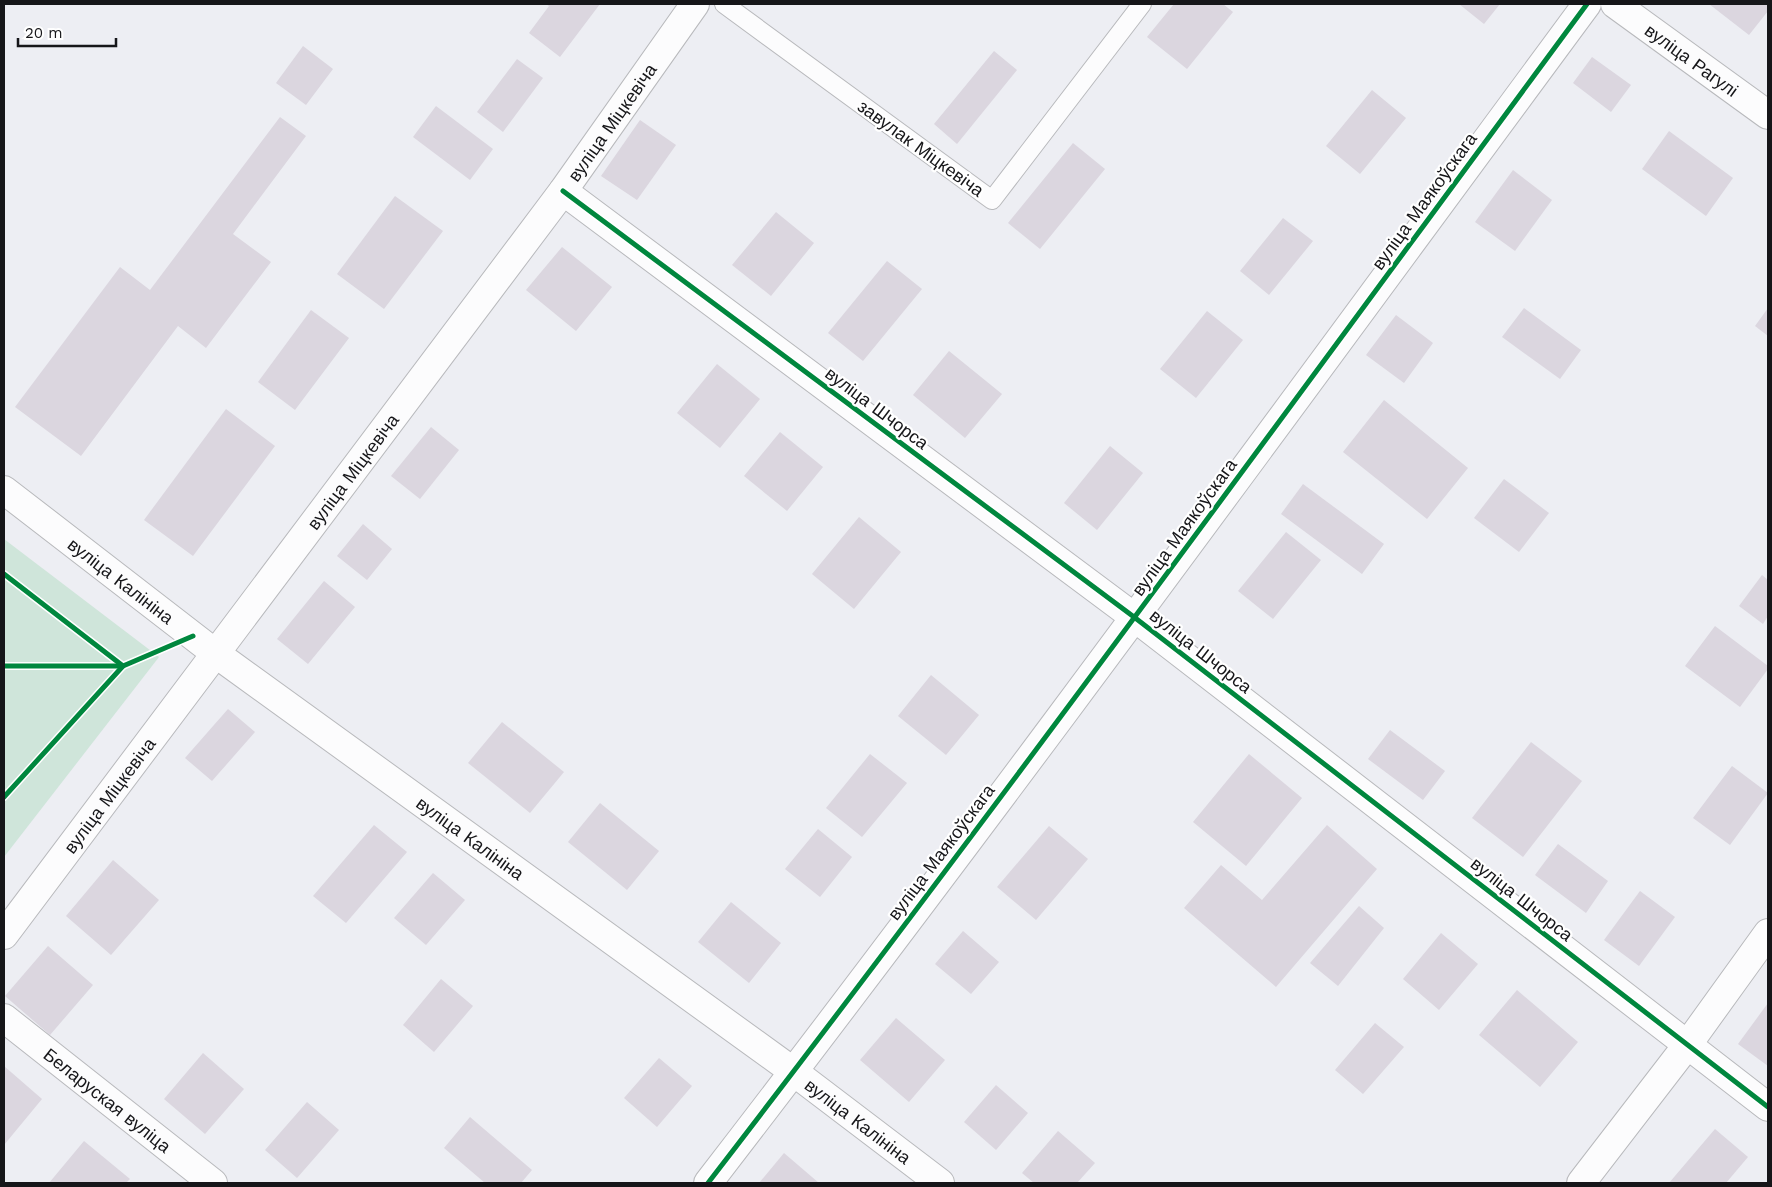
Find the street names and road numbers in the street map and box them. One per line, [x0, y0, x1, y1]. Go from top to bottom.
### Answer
street label: вуліца Рагулі [1641, 19, 1743, 101]
street label: вуліца Міцкевіча [563, 58, 661, 185]
street label: завулак Міцкевіча [854, 95, 989, 201]
street label: вуліца Маякоўскага [1367, 128, 1481, 274]
street label: вуліца Шчорса [821, 362, 933, 454]
street label: вуліца Міцкевіча [302, 409, 403, 533]
street label: вуліца Маякоўскага [1127, 454, 1241, 600]
street label: вуліца Калініна [64, 533, 179, 628]
street label: вуліца Шчорса [1146, 605, 1257, 698]
street label: вуліца Міцкевіча [59, 732, 160, 857]
street label: вуліца Маякоўскага [883, 779, 999, 924]
street label: вуліца Калініна [413, 792, 529, 884]
street label: вуліца Шчорса [1467, 853, 1578, 946]
street label: Беларуская вуліца [40, 1043, 176, 1157]
street label: вуліца Калініна [801, 1074, 916, 1168]

